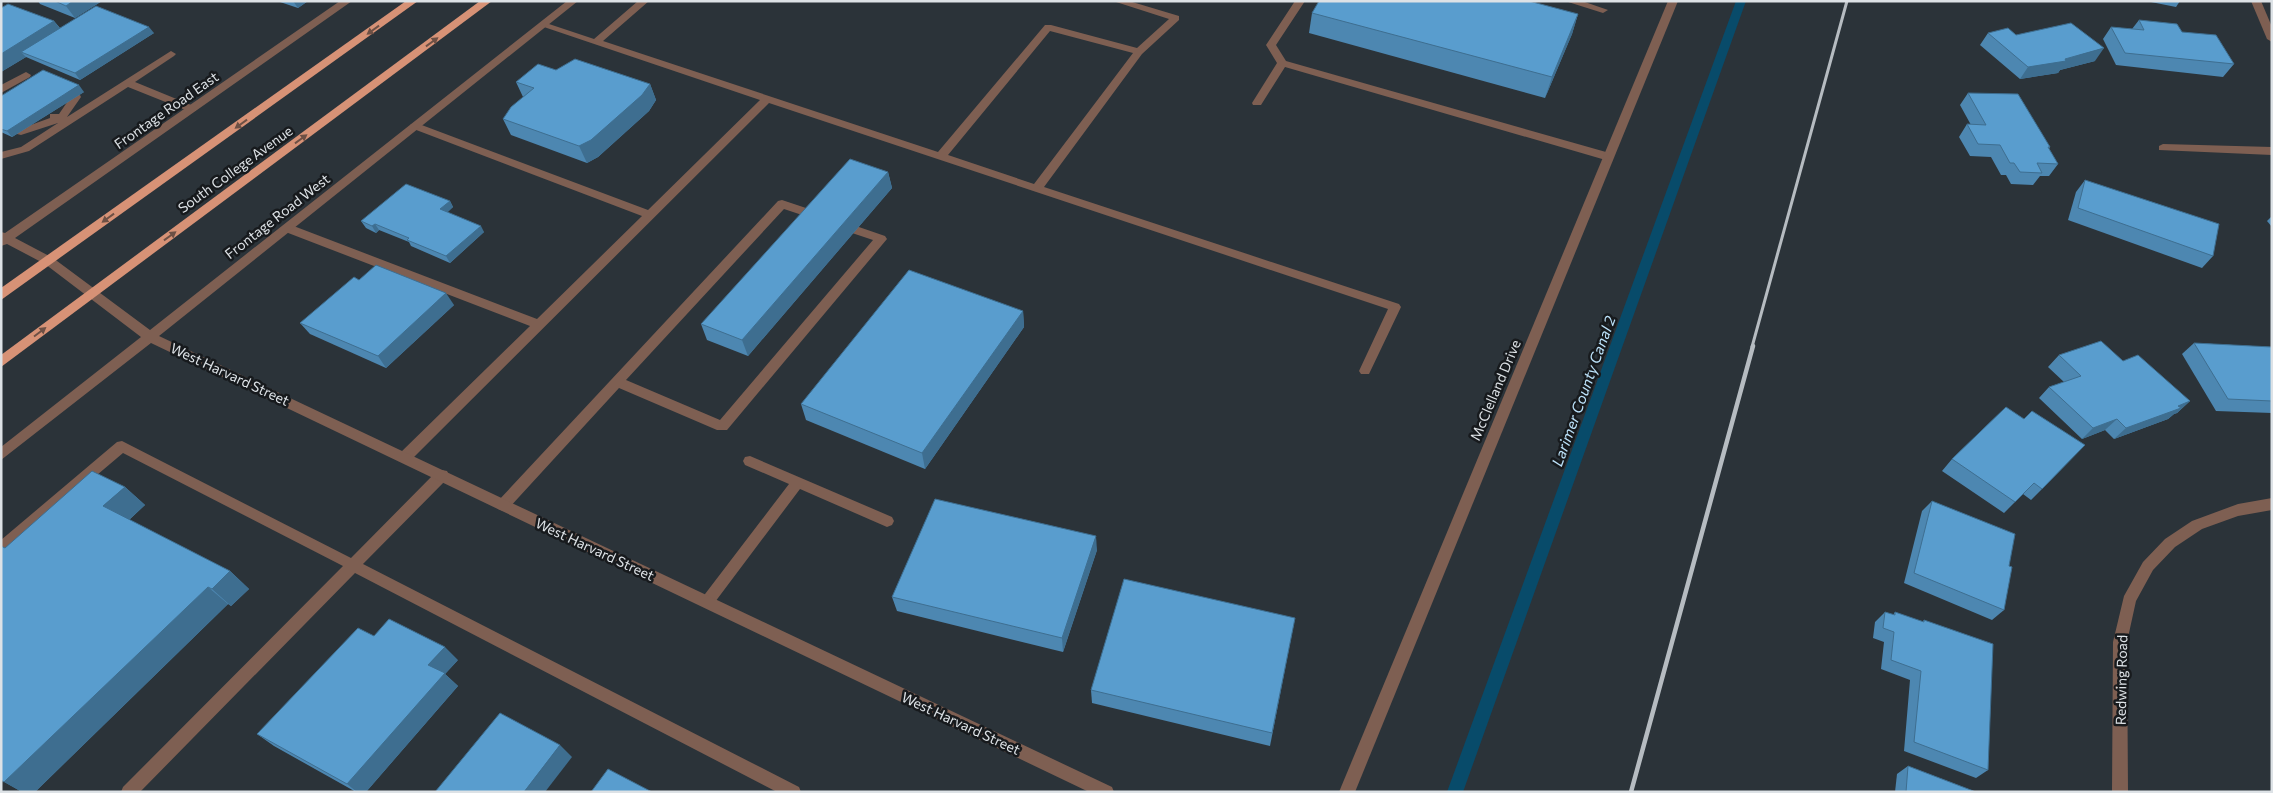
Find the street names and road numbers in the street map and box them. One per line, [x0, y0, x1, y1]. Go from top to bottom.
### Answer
street label: Frontage Road East [111, 68, 222, 152]
street label: South College Avenue [174, 122, 296, 216]
street label: Frontage Road West [221, 170, 333, 262]
street label: McClelland Drive [1466, 337, 1524, 443]
street label: West Harvard Street [168, 339, 292, 409]
street label: West Harvard Street [533, 514, 657, 584]
street label: Redwing Road [2112, 635, 2130, 725]
street label: West Harvard Street [899, 688, 1023, 758]

